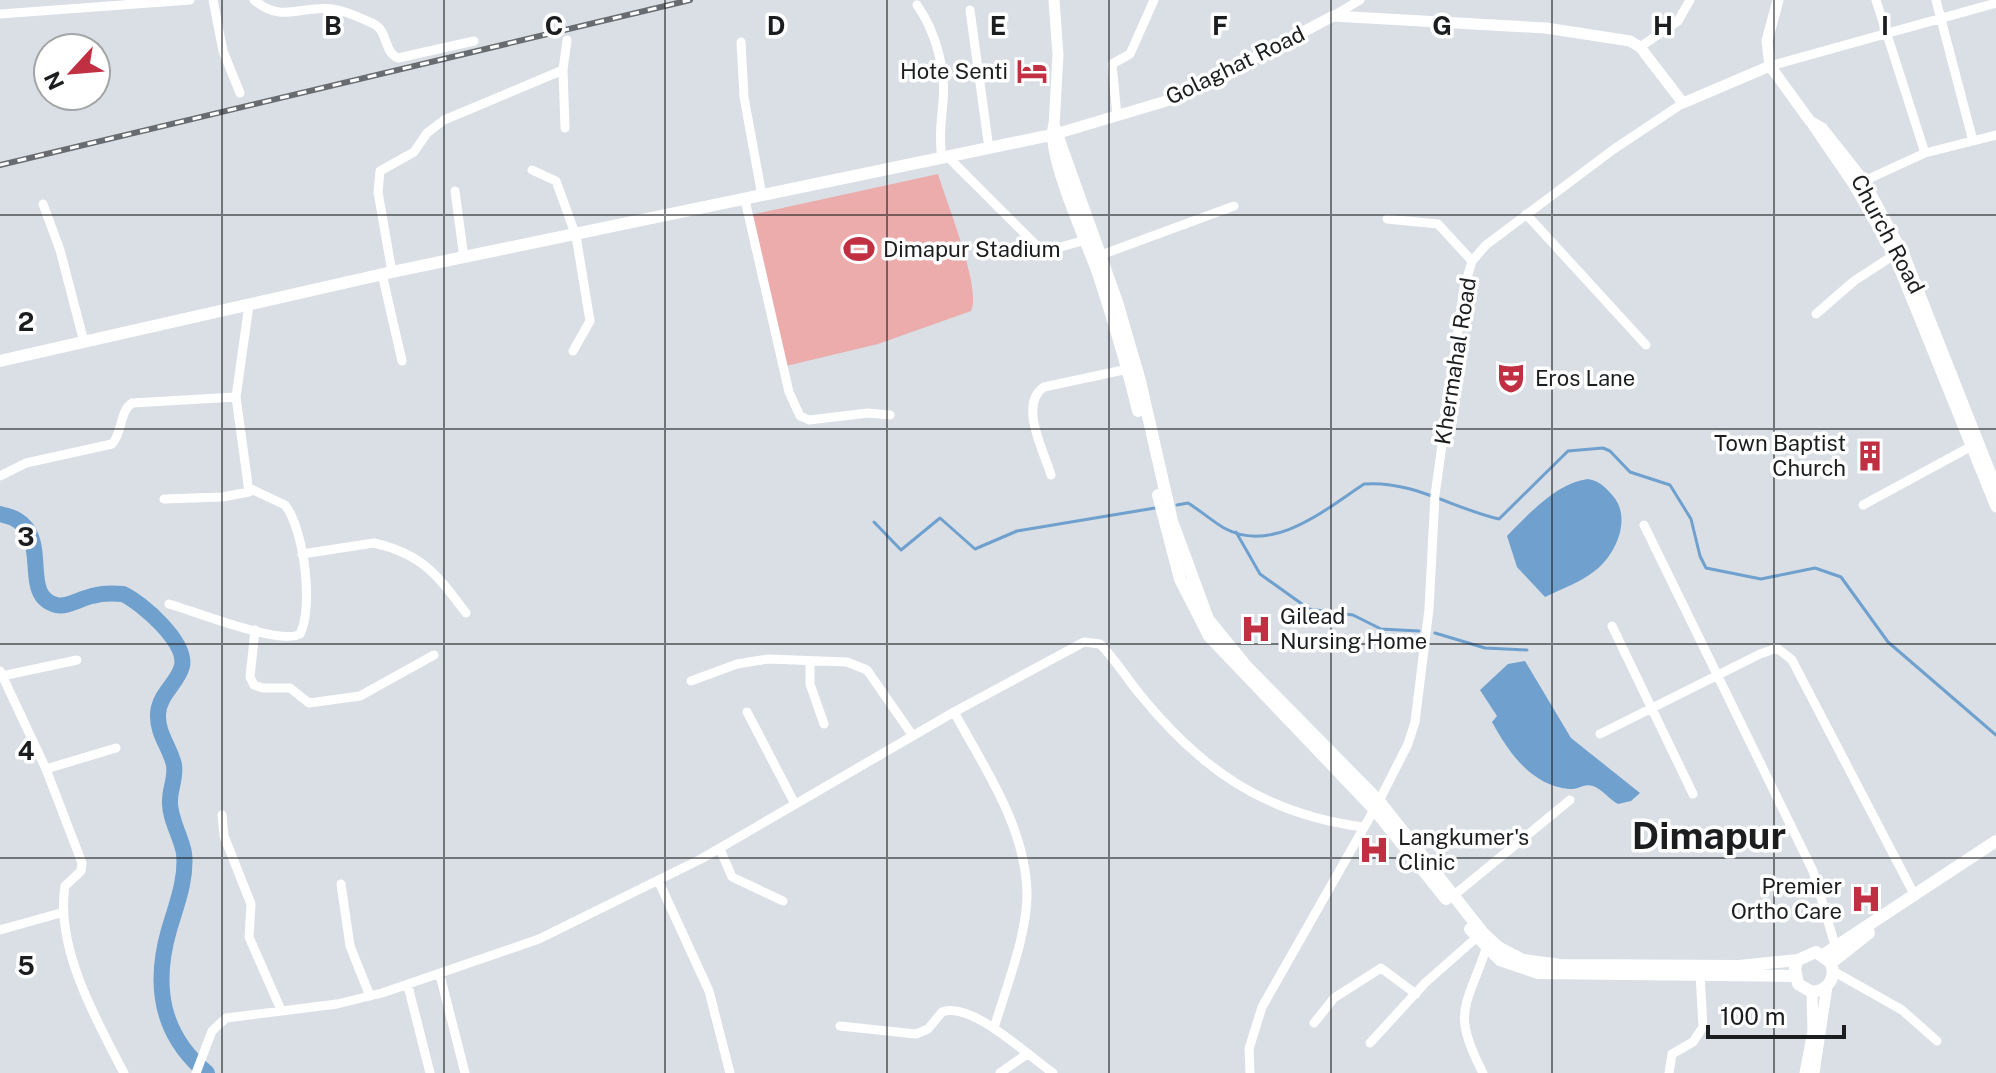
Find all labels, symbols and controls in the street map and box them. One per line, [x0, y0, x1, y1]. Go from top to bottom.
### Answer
text: B [324, 10, 342, 41]
text: C [545, 10, 563, 41]
text: D [767, 10, 785, 41]
text: E [990, 10, 1006, 41]
text: F [1212, 10, 1228, 41]
text: G [1432, 10, 1452, 41]
text: H [1653, 10, 1673, 41]
text: I [1881, 10, 1889, 41]
street label: Golaghat Road [1161, 20, 1309, 110]
north arrow [32, 32, 112, 112]
hotel icon: Hote Senti [1015, 54, 1049, 88]
place label: Hote Senti [900, 58, 1008, 84]
text: N [39, 67, 69, 94]
street label: Church Road [1846, 170, 1930, 298]
sports icon: Dimapur Stadium [842, 232, 876, 266]
place label: Dimapur Stadium [883, 236, 1061, 262]
street label: Khermahal Road [1429, 276, 1481, 446]
text: 2 [18, 306, 34, 337]
theatre icon: Eros Lane [1494, 361, 1528, 395]
place label: Eros Lane [1535, 365, 1635, 391]
place label: Town Baptist Church [1714, 430, 1846, 481]
building icon: Town Baptist Church [1853, 439, 1887, 473]
text: 3 [17, 521, 35, 552]
place label: Gilead Nursing Home [1280, 603, 1427, 654]
hospital icon: Gilead Nursing Home [1239, 612, 1273, 646]
text: 4 [17, 735, 35, 766]
district label: Dimapur [1632, 813, 1786, 858]
place label: Langkumer's Clinic [1398, 824, 1529, 875]
hospital icon: Langkumer's Clinic [1357, 833, 1391, 867]
place label: Premier Ortho Care [1731, 873, 1842, 924]
hospital icon: Premier Ortho Care [1849, 882, 1883, 916]
text: 5 [17, 950, 35, 981]
scale bar [1708, 989, 1844, 1039]
text: 100 m [1720, 1002, 1786, 1030]

